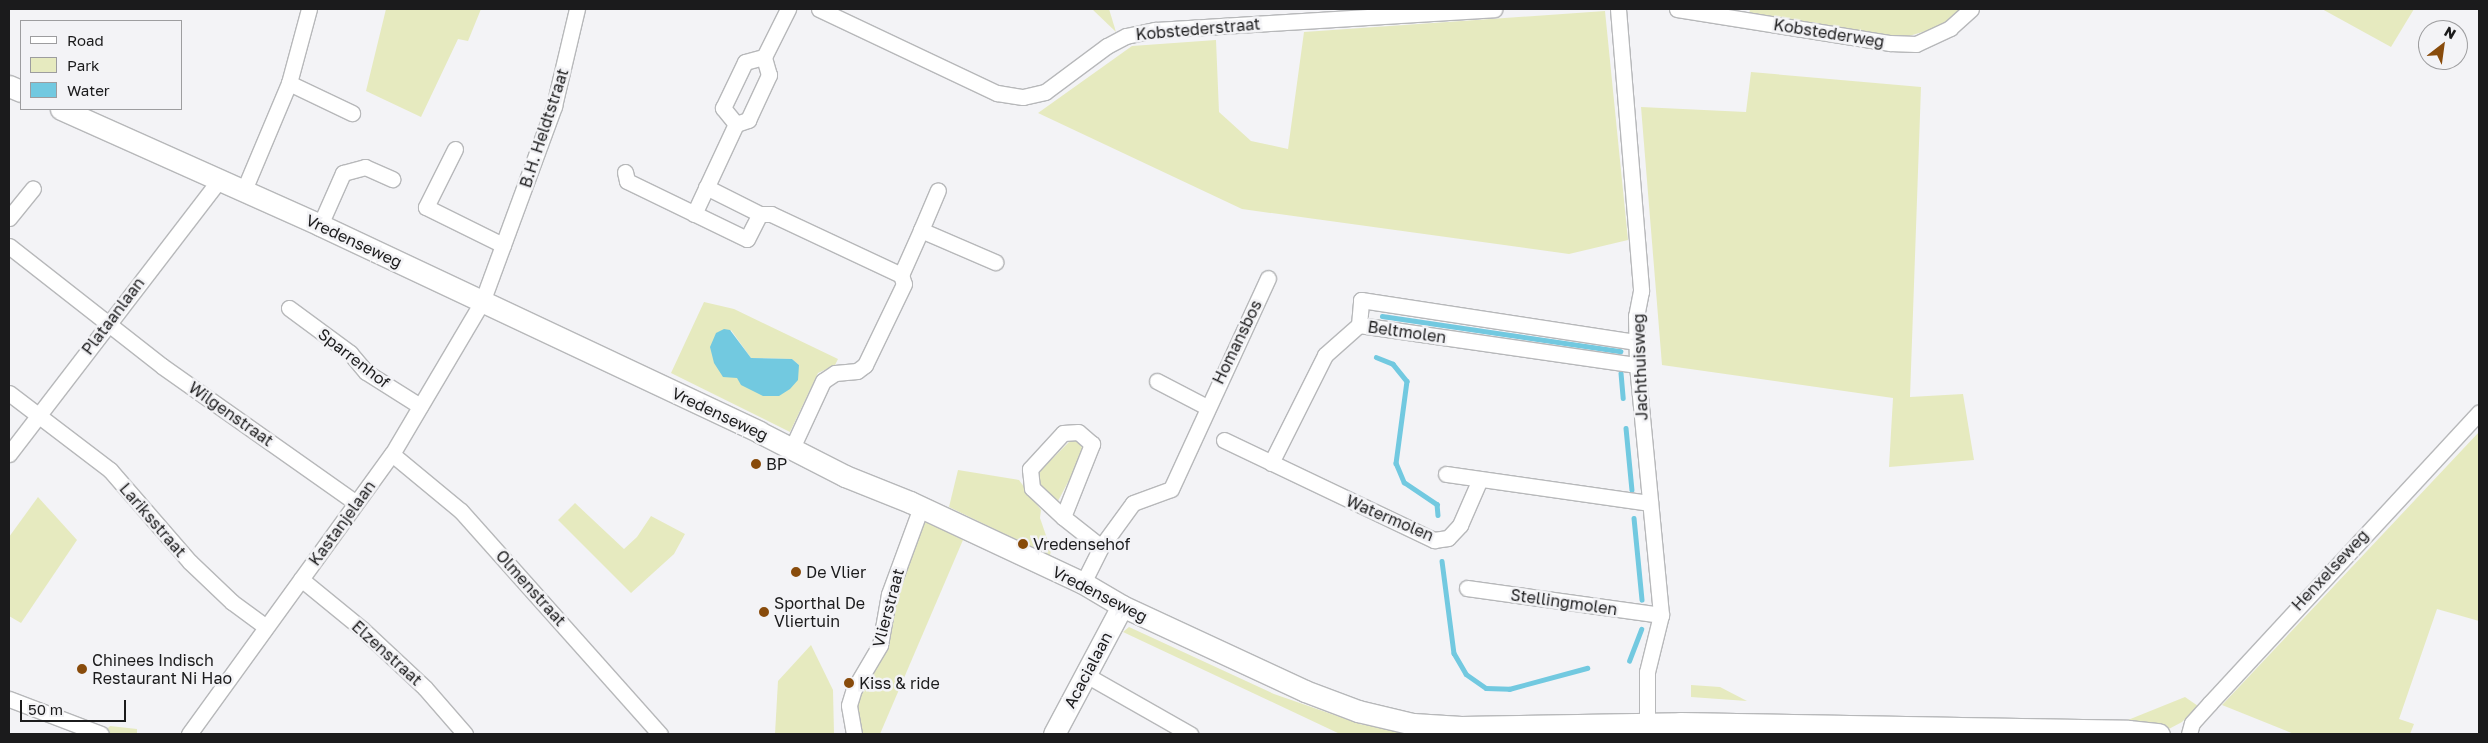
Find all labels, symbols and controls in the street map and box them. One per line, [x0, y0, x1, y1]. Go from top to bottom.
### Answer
street label: Kobstederstraat [1135, 14, 1261, 44]
street label: Kobstederweg [1772, 15, 1886, 51]
legend [20, 20, 182, 110]
north arrow [2418, 20, 2468, 70]
text: N [2441, 22, 2459, 42]
text: Road [67, 31, 104, 49]
text: Park [67, 56, 99, 74]
street label: B.H. Heldtstraat [516, 66, 572, 190]
text: Water [67, 81, 110, 99]
street label: Vredenseweg [303, 210, 405, 272]
street label: Plataanlaan [78, 274, 148, 358]
street label: Homansbos [1208, 297, 1266, 387]
street label: Jachthuisweg [1629, 313, 1651, 421]
street label: Beltmolen [1367, 317, 1447, 347]
street label: Sparrenhof [314, 324, 394, 392]
street label: Wilgenstraat [185, 378, 277, 450]
street label: Vredenseweg [669, 383, 771, 445]
place label: BP [766, 454, 787, 474]
marker: BP [750, 458, 762, 470]
street label: Kastanjelaan [305, 477, 379, 569]
street label: Lariksstraat [116, 479, 190, 561]
street label: Watermolen [1343, 491, 1437, 545]
street label: Henxelseweg [2288, 526, 2372, 614]
place label: Vredensehof [1033, 534, 1130, 554]
marker: Vredensehof [1017, 538, 1029, 550]
street label: Olmenstraat [492, 546, 570, 630]
place label: De Vlier [806, 562, 866, 582]
street label: Vredenseweg [1049, 562, 1151, 626]
marker: De Vlier [790, 566, 802, 578]
street label: Vlierstraat [868, 566, 908, 650]
street label: Stellingmolen [1509, 585, 1619, 619]
place label: Sporthal De Vliertuin [774, 593, 865, 631]
marker: Sporthal De Vliertuin [758, 606, 770, 618]
street label: Elzenstraat [348, 617, 426, 689]
street label: Acacialaan [1060, 629, 1116, 711]
place label: Chinees Indisch Restaurant Ni Hao [92, 650, 232, 688]
marker: Chinees Indisch Restaurant Ni Hao [76, 663, 88, 675]
place label: Kiss & ride [859, 673, 940, 693]
marker: Kiss & ride [843, 677, 855, 689]
scale bar [22, 690, 129, 722]
text: 50 m [28, 700, 63, 718]

